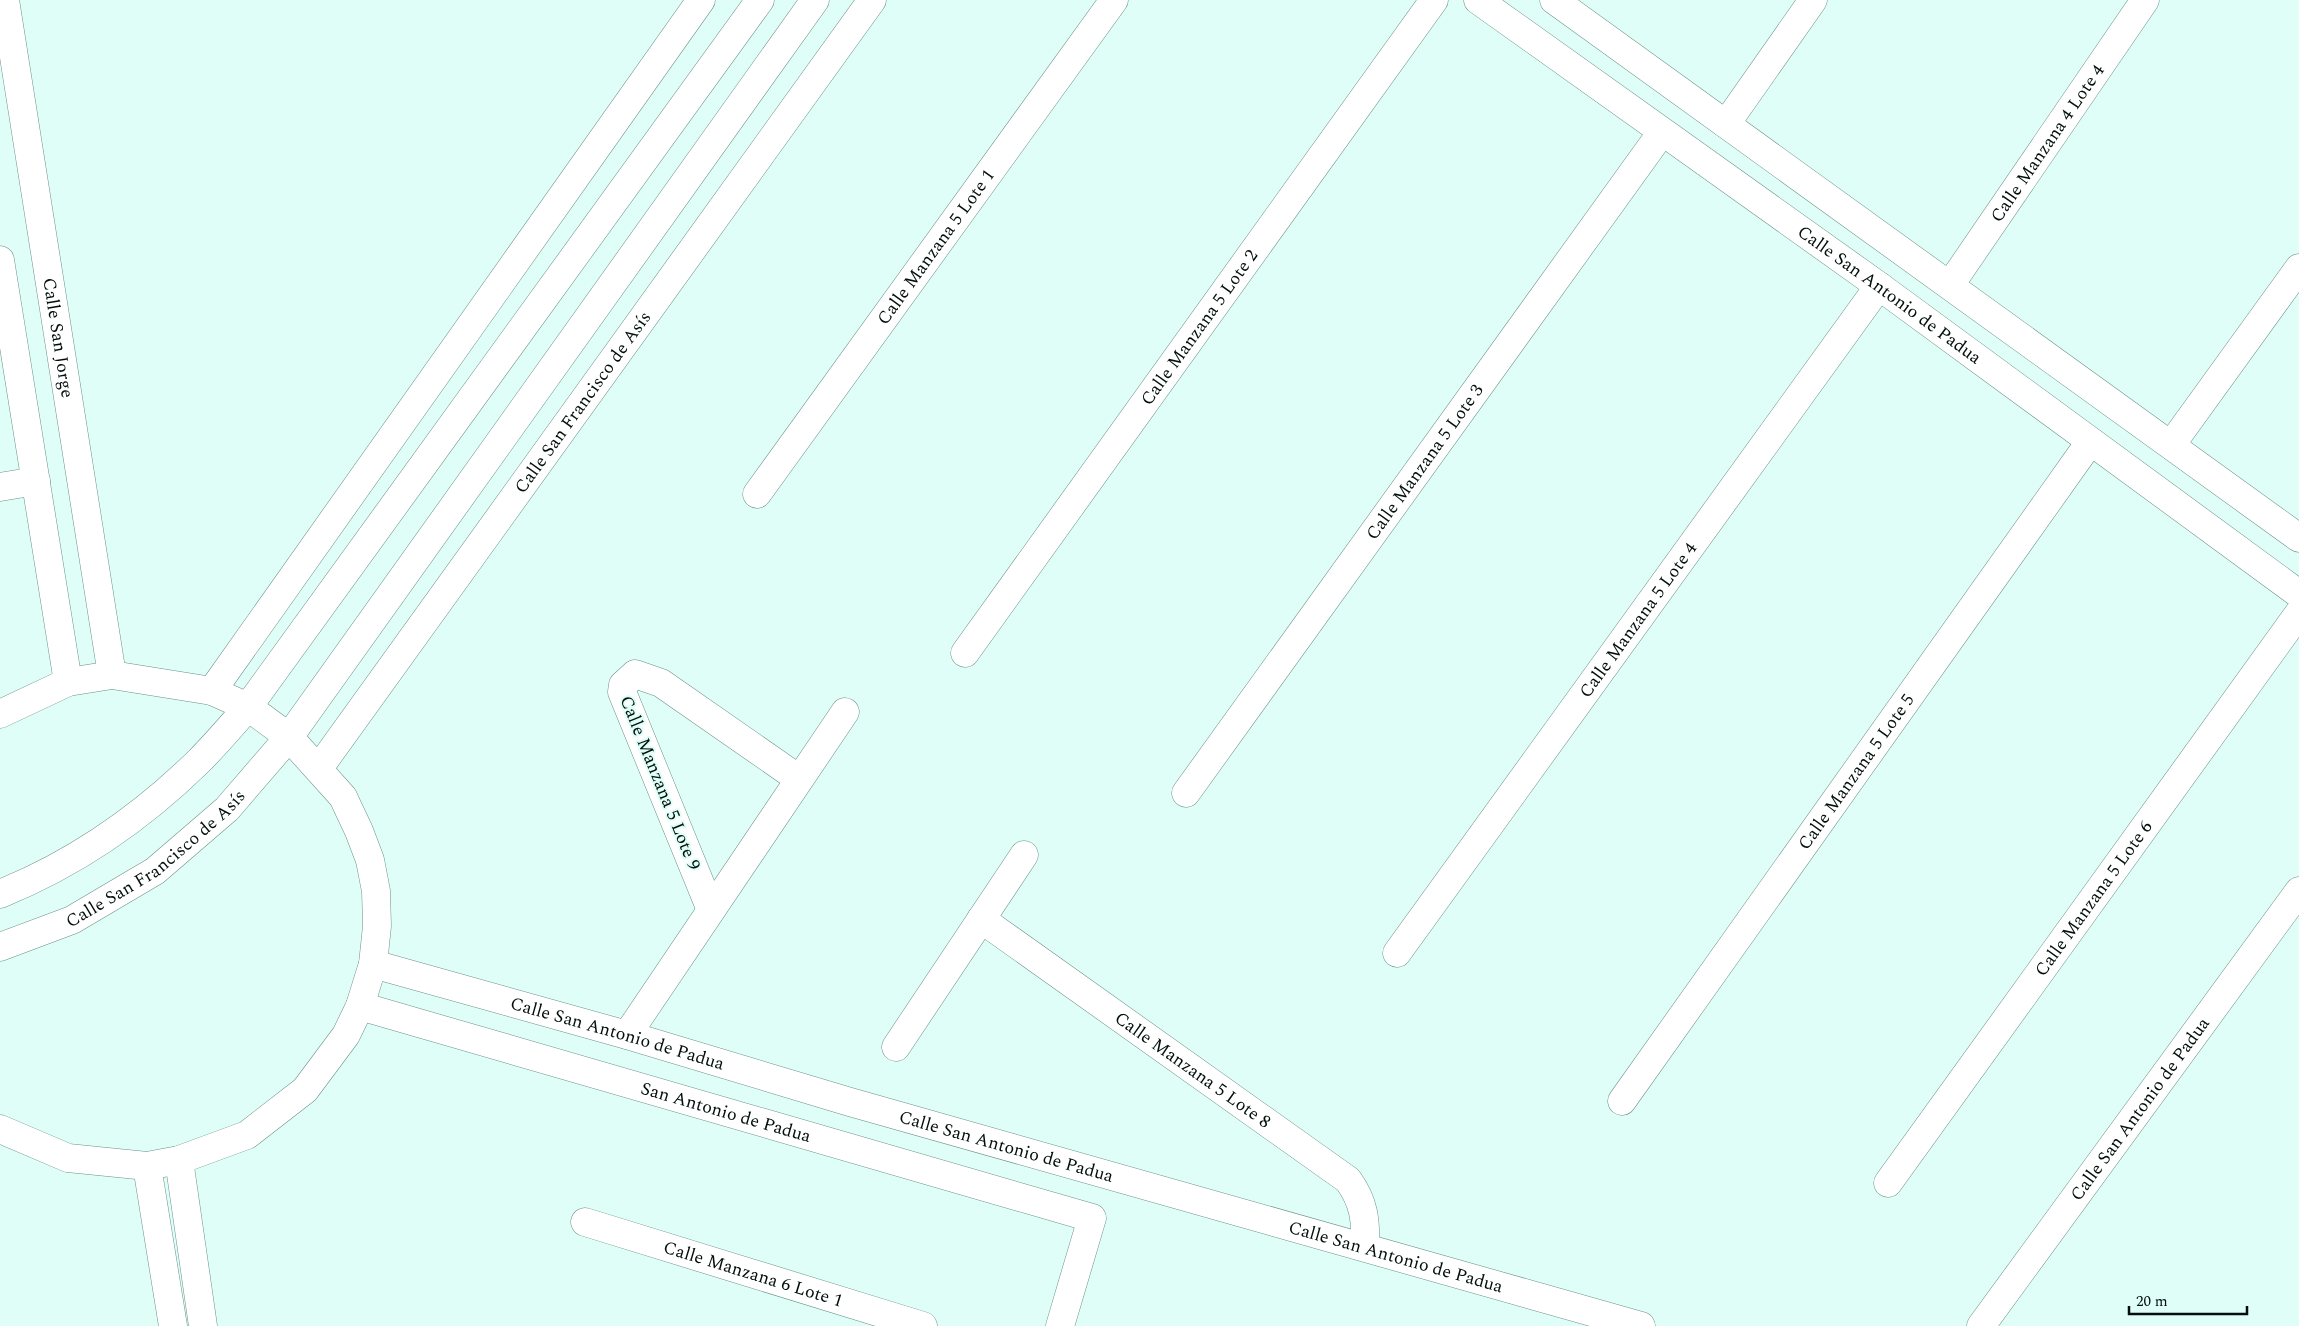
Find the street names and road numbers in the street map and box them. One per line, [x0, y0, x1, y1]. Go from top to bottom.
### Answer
street label: Calle Manzana 4 Lote 4 [1983, 58, 2111, 228]
street label: Calle Manzana 5 Lote 1 [870, 163, 1001, 330]
street label: Calle San Antonio de Padua [1792, 218, 1987, 371]
street label: Calle Manzana 5 Lote 2 [1134, 244, 1264, 411]
street label: Calle San Jorge [36, 276, 81, 400]
street label: Calle San Francisco de Asís [508, 305, 658, 499]
street label: Calle Manzana 5 Lote 3 [1359, 378, 1490, 545]
street label: Calle Manzana 5 Lote 4 [1572, 536, 1703, 703]
street label: Calle Manzana 5 Lote 5 [1791, 688, 1921, 855]
street label: Calle Manzana 5 Lote 9 [613, 692, 707, 874]
street label: Calle San Francisco de Asís [60, 783, 252, 934]
street label: Calle Manzana 5 Lote 6 [2028, 815, 2159, 982]
street label: Calle San Antonio de Padua [507, 990, 728, 1077]
street label: Calle Manzana 5 Lote 8 [1109, 1005, 1277, 1135]
street label: Calle San Antonio de Padua [2063, 1011, 2216, 1206]
street label: San Antonio de Padua [638, 1075, 815, 1150]
street label: Calle San Antonio de Padua [896, 1103, 1117, 1190]
street label: Calle San Antonio de Padua [1286, 1213, 1507, 1300]
street label: Calle Manzana 6 Lote 1 [660, 1233, 846, 1314]

